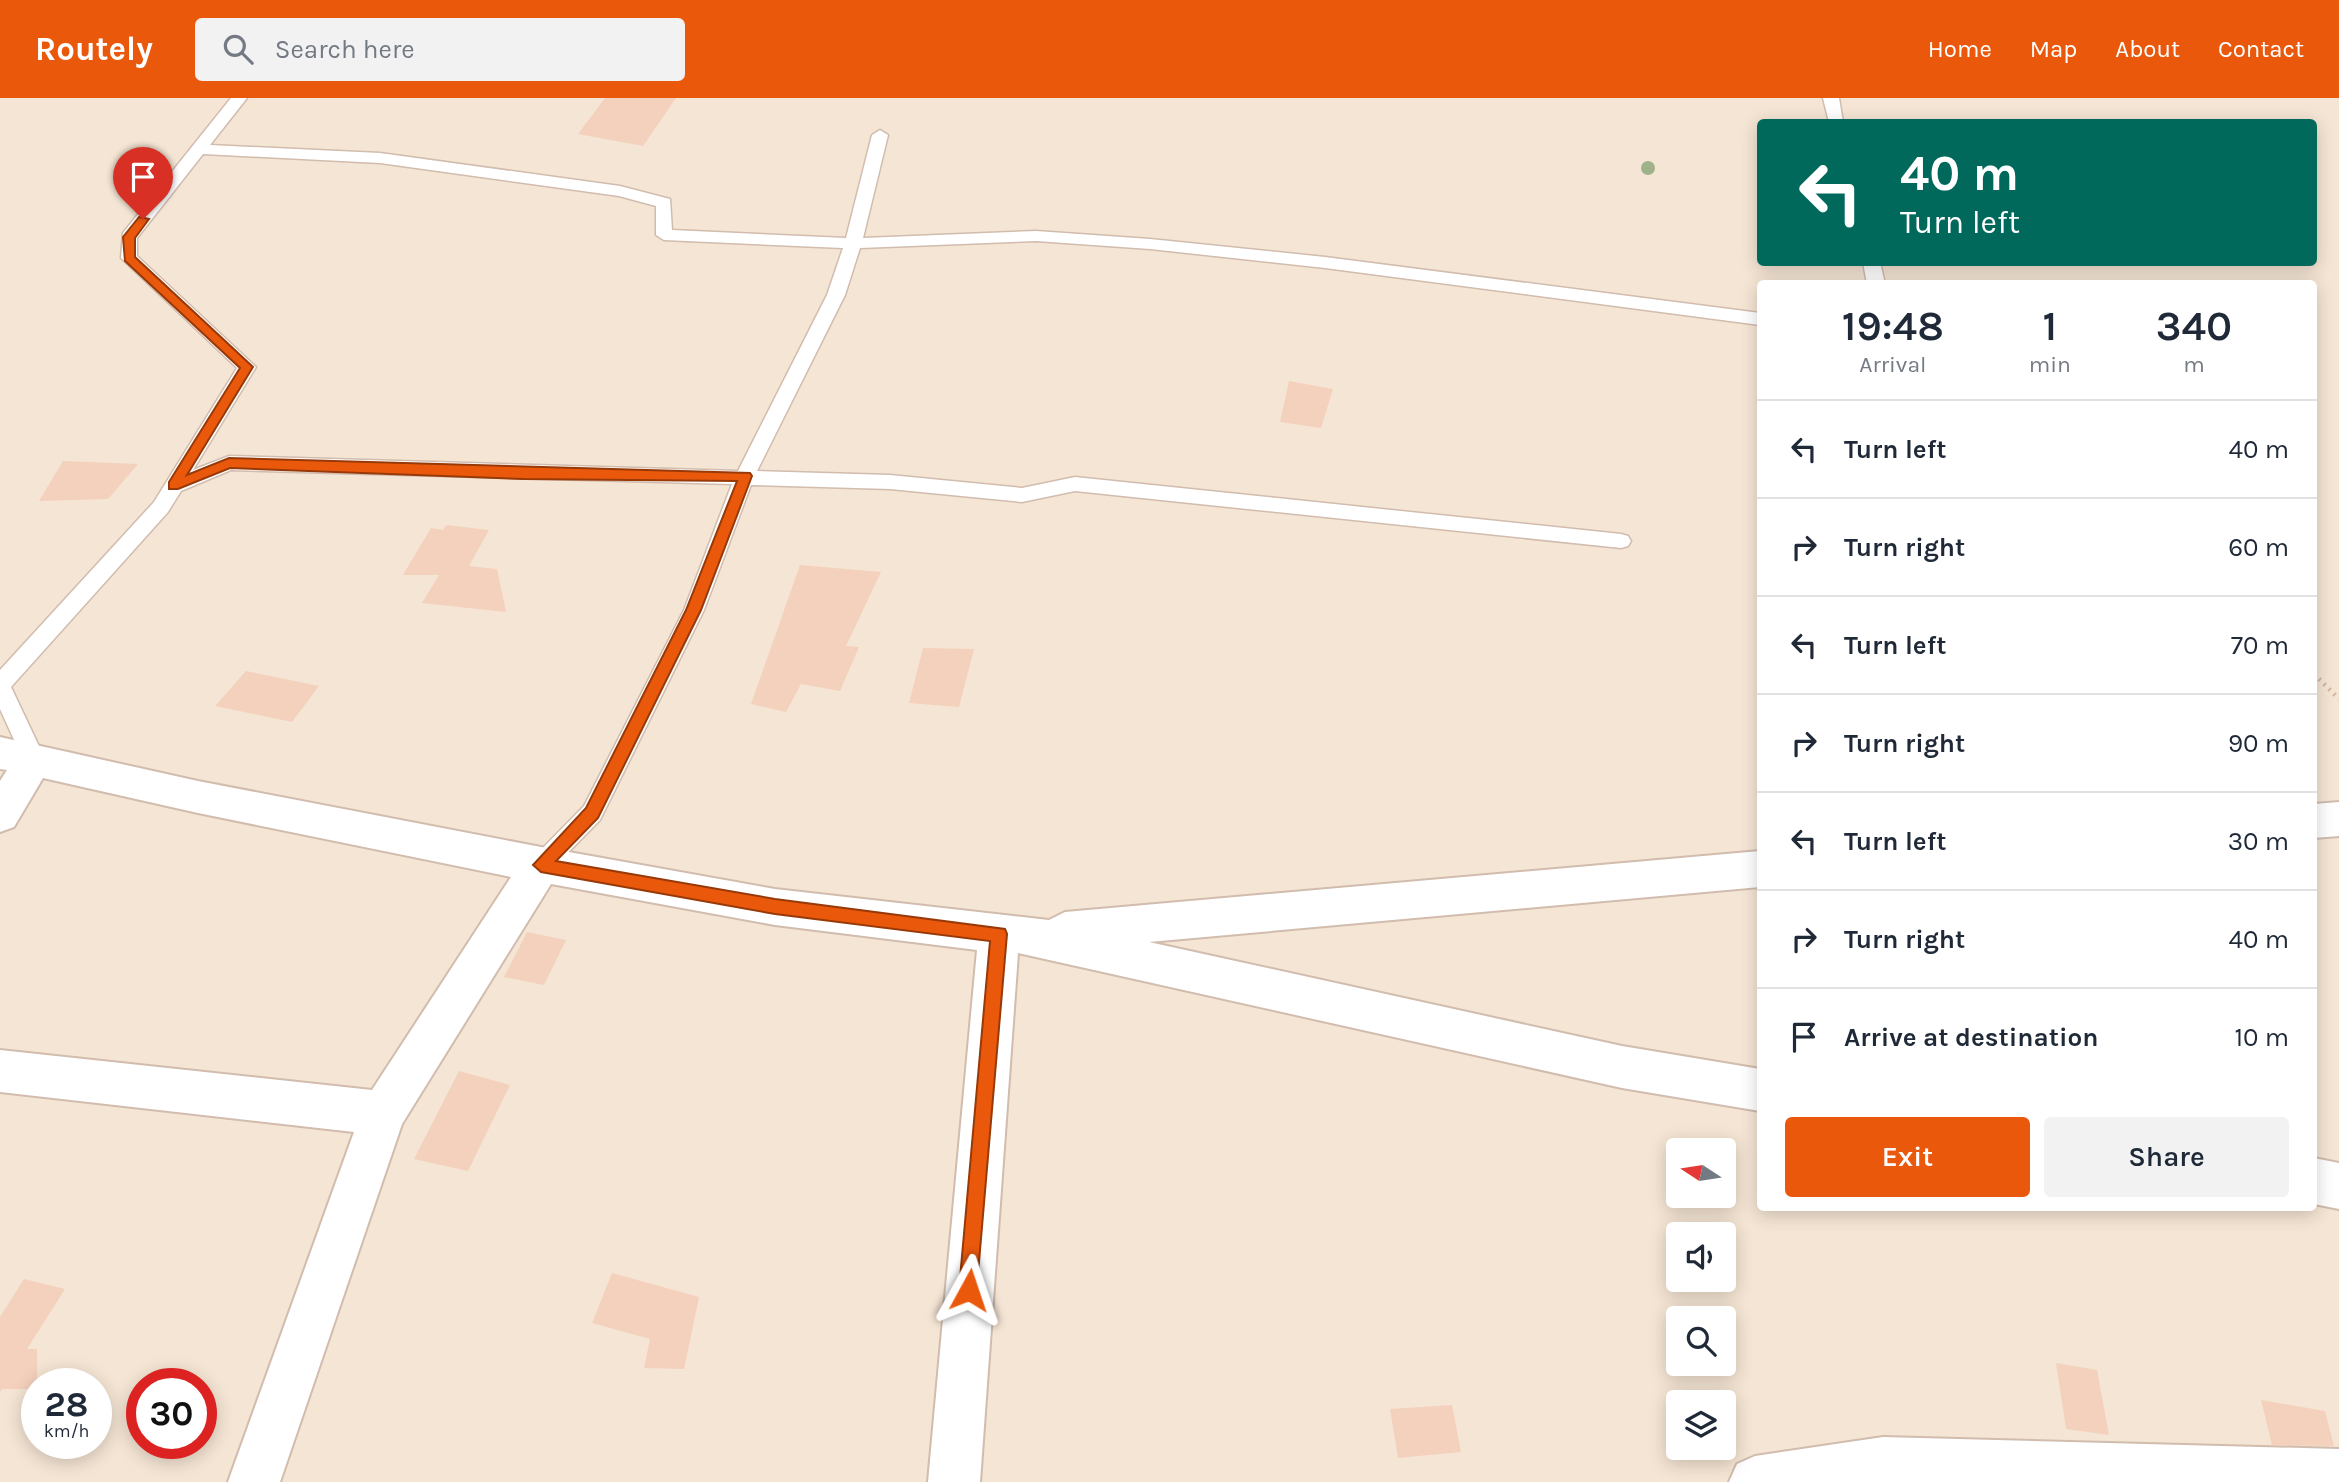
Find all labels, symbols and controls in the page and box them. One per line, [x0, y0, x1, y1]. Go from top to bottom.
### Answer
search box [195, 18, 685, 81]
text: Routely [35, 30, 153, 68]
icon: search [219, 30, 257, 68]
text: Search here [275, 34, 415, 65]
text: Home [1928, 35, 1992, 63]
text: Map [2030, 35, 2077, 63]
text: About [2115, 35, 2180, 63]
text: Contact [2218, 35, 2304, 63]
text: 40 m [1900, 145, 2019, 202]
pin [113, 147, 173, 219]
icon: left [1785, 147, 1876, 238]
icon: arrive [124, 158, 162, 196]
text: Turn left [1900, 204, 2020, 241]
text: 19:48 [1842, 301, 1944, 351]
text: 1 [2042, 301, 2057, 351]
text: 340 [2156, 301, 2232, 351]
text: Arrival [1859, 351, 1927, 378]
text: min [2029, 351, 2071, 378]
text: m [2183, 351, 2205, 378]
icon: left [1785, 430, 1823, 468]
text: Turn left [1844, 434, 1946, 465]
text: 40 m [2229, 434, 2289, 465]
icon: right [1785, 528, 1823, 566]
text: Turn right [1844, 532, 1965, 563]
text: 60 m [2228, 532, 2289, 563]
icon: left [1785, 626, 1823, 664]
text: Turn left [1844, 630, 1946, 661]
text: 70 m [2231, 630, 2289, 661]
icon: right [1785, 724, 1823, 762]
text: Turn right [1844, 728, 1965, 759]
text: 90 m [2228, 728, 2289, 759]
icon: left [1785, 822, 1823, 860]
text: Turn left [1844, 826, 1946, 857]
text: 30 m [2228, 826, 2289, 857]
icon: right [1785, 920, 1823, 958]
text: Turn right [1844, 924, 1965, 955]
text: 40 m [2229, 924, 2289, 955]
icon: arrive [1785, 1018, 1823, 1056]
text: Arrive at destination [1844, 1022, 2098, 1053]
text: 10 m [2234, 1022, 2289, 1053]
button: Exit [1785, 1117, 2030, 1197]
button: Share [2044, 1117, 2289, 1197]
north arrow [1666, 1138, 1736, 1208]
map controls [1666, 1138, 1736, 1460]
button: sound [1666, 1222, 1736, 1292]
position arrow [932, 1253, 1006, 1327]
button: search [1666, 1306, 1736, 1376]
speed limit sign: 30 [126, 1368, 217, 1459]
text: 28 [45, 1384, 88, 1425]
button: layers [1666, 1390, 1736, 1460]
text: km/h [44, 1420, 89, 1442]

